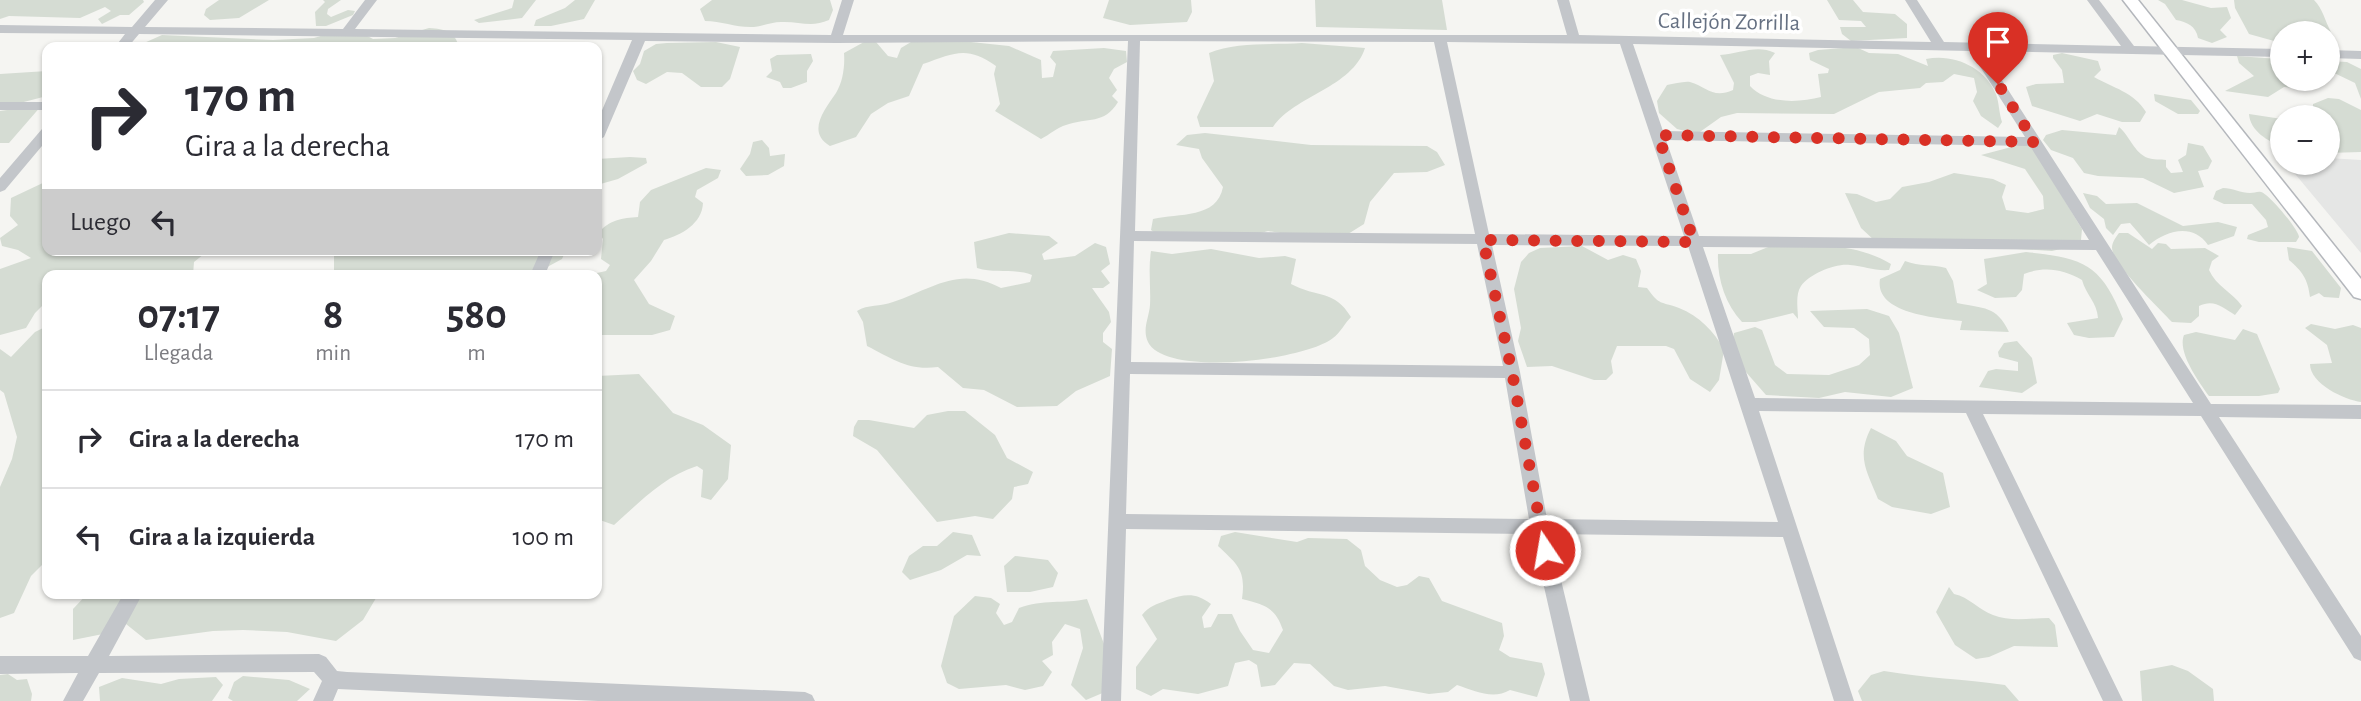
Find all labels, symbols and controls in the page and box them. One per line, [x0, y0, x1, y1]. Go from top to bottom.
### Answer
street label: Callejón Zorrilla [1658, 10, 1800, 35]
pin [1968, 12.0, 2028, 84]
map controls [2270, 21, 2340, 175]
button: + [2270, 21, 2340, 91]
icon: arrive [1979, 23, 2017, 61]
icon: right [70, 70, 161, 161]
text: 170 m [185, 72, 296, 121]
button: − [2270, 105, 2340, 175]
text: Gira a la derecha [185, 130, 390, 162]
icon: left [145, 203, 183, 241]
text: Luego [70, 209, 131, 235]
text: 07:17 [137, 294, 220, 336]
text: 8 [323, 294, 343, 336]
text: 580 [446, 294, 507, 336]
text: Llegada [144, 342, 213, 365]
text: min [315, 342, 351, 365]
text: m [467, 342, 486, 365]
icon: right [70, 420, 108, 458]
text: Gira a la derecha [129, 426, 300, 452]
text: 170 m [515, 426, 574, 452]
position arrow [1508, 513, 1582, 587]
icon: left [70, 518, 108, 556]
text: Gira a la izquierda [129, 524, 315, 550]
text: 100 m [513, 524, 574, 550]

